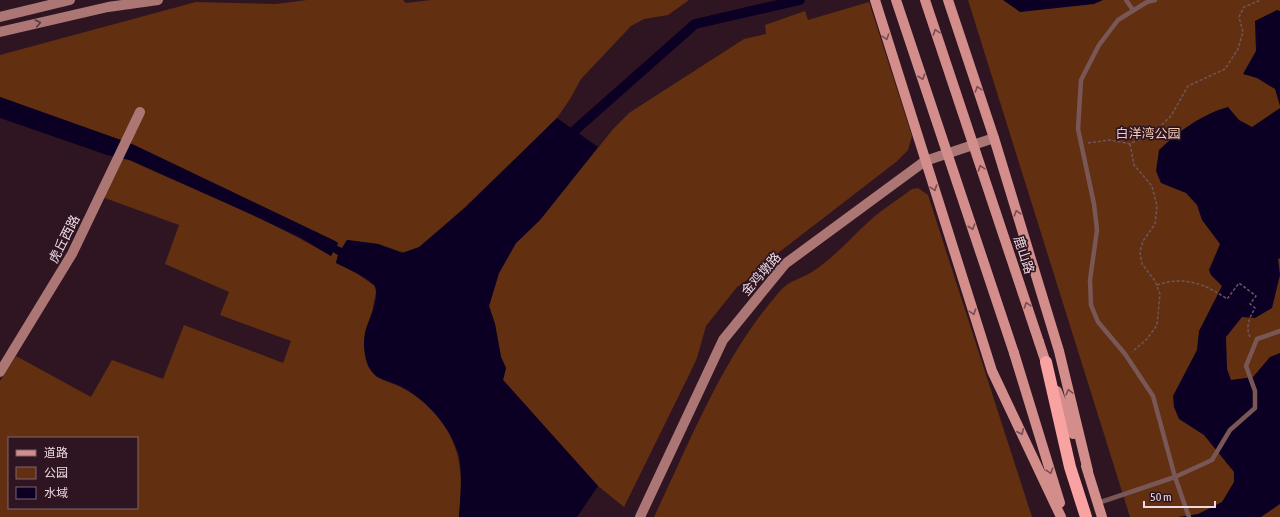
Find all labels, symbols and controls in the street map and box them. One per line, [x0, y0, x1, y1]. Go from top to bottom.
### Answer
one-way arrow [34, 19, 41, 28]
one-way arrow [932, 28, 941, 35]
one-way arrow [881, 34, 890, 41]
one-way arrow [917, 73, 925, 80]
one-way arrow [974, 86, 983, 93]
park label: 白洋湾公园 [1115, 126, 1181, 141]
one-way arrow [978, 165, 986, 172]
one-way arrow [929, 184, 938, 191]
one-way arrow [1013, 210, 1022, 217]
street label: 虎丘西路 [46, 212, 82, 266]
one-way arrow [967, 223, 976, 230]
street label: 鹿山路 [1011, 234, 1037, 276]
street label: 金鸡墩路 [738, 249, 784, 299]
one-way arrow [1023, 302, 1032, 309]
one-way arrow [968, 308, 977, 315]
one-way arrow [1065, 389, 1073, 395]
one-way arrow [1016, 428, 1024, 436]
legend [8, 437, 138, 509]
text: 道路 [44, 446, 68, 460]
text: 公园 [44, 466, 68, 480]
one-way arrow [1045, 467, 1054, 474]
scale bar [1144, 483, 1215, 509]
text: 水域 [44, 486, 68, 500]
text: 50 m [1150, 490, 1172, 504]

